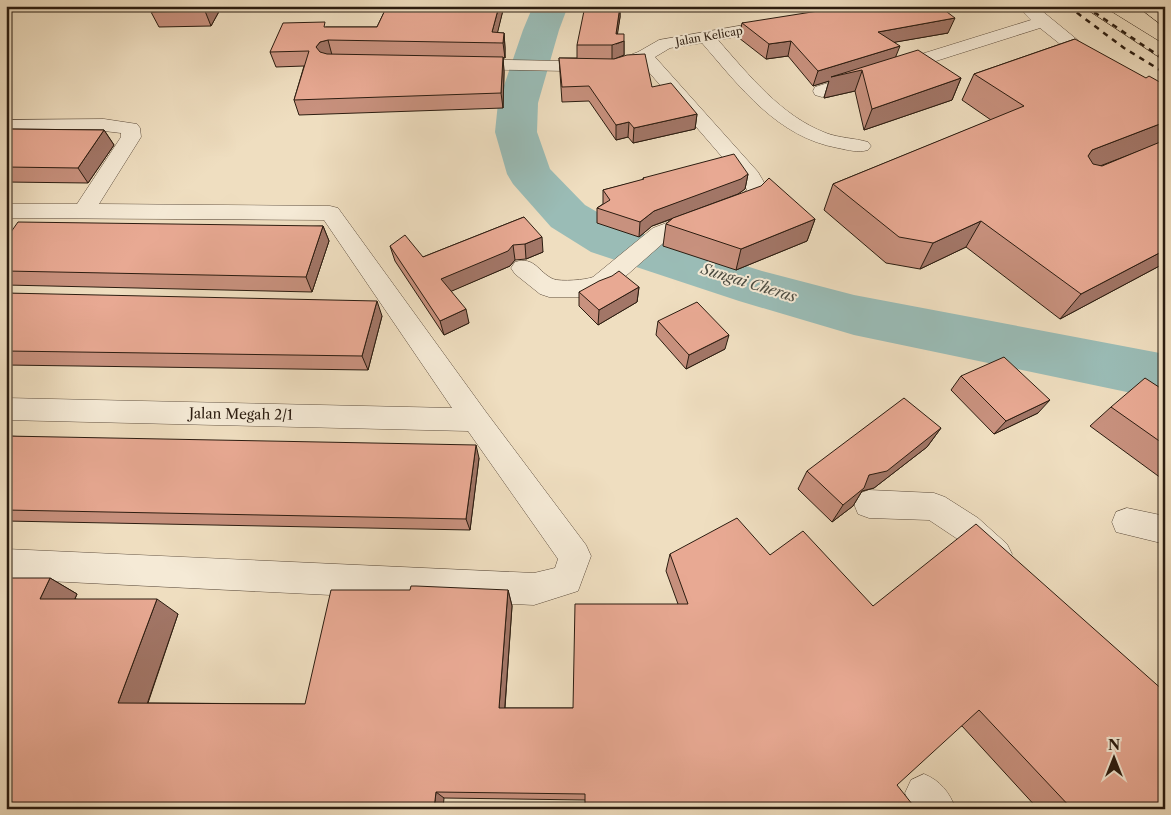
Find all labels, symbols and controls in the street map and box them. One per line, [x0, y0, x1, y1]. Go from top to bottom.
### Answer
street label: Jalan Kelicap [672, 23, 744, 49]
water label: Sungai Cheras [698, 259, 800, 306]
street label: Jalan Megah 2/1 [187, 404, 293, 424]
north arrow [1088, 732, 1138, 782]
text: N [1108, 736, 1120, 754]

